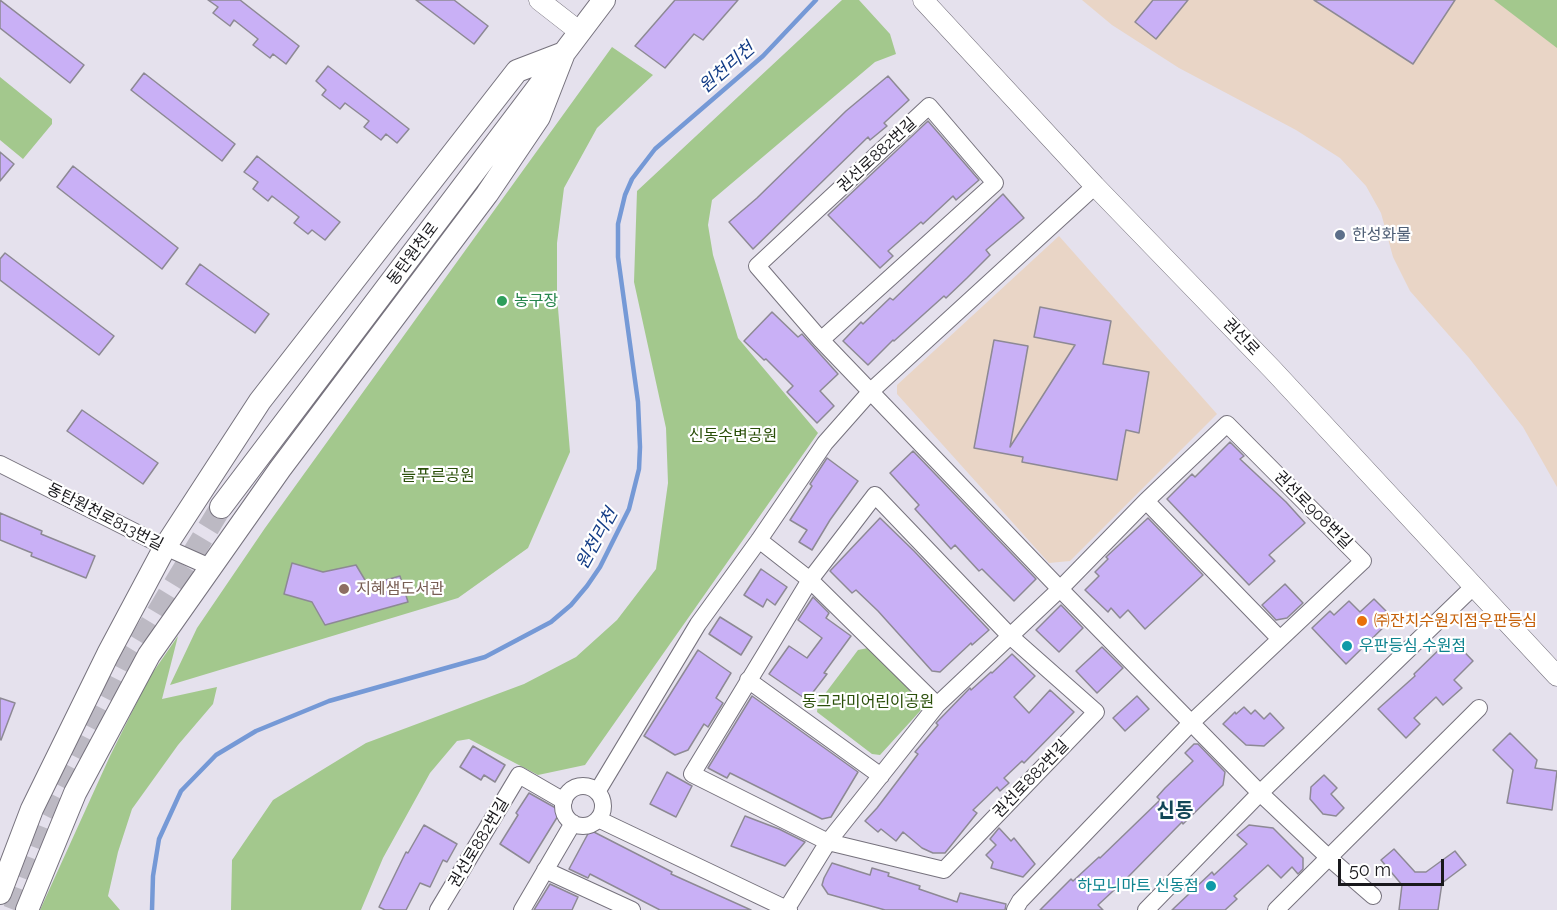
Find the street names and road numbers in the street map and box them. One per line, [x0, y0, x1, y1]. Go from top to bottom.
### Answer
street label: 권선로882번길 [834, 114, 920, 196]
street label: 동탄원천로 [383, 219, 443, 289]
street label: 권선로 [1219, 314, 1263, 360]
street label: 권선로908번길 [1270, 467, 1356, 553]
street label: 동탄원천로813번길 [44, 479, 166, 555]
street label: 권선로882번길 [989, 736, 1073, 822]
street label: 권선로882번길 [445, 795, 513, 891]

